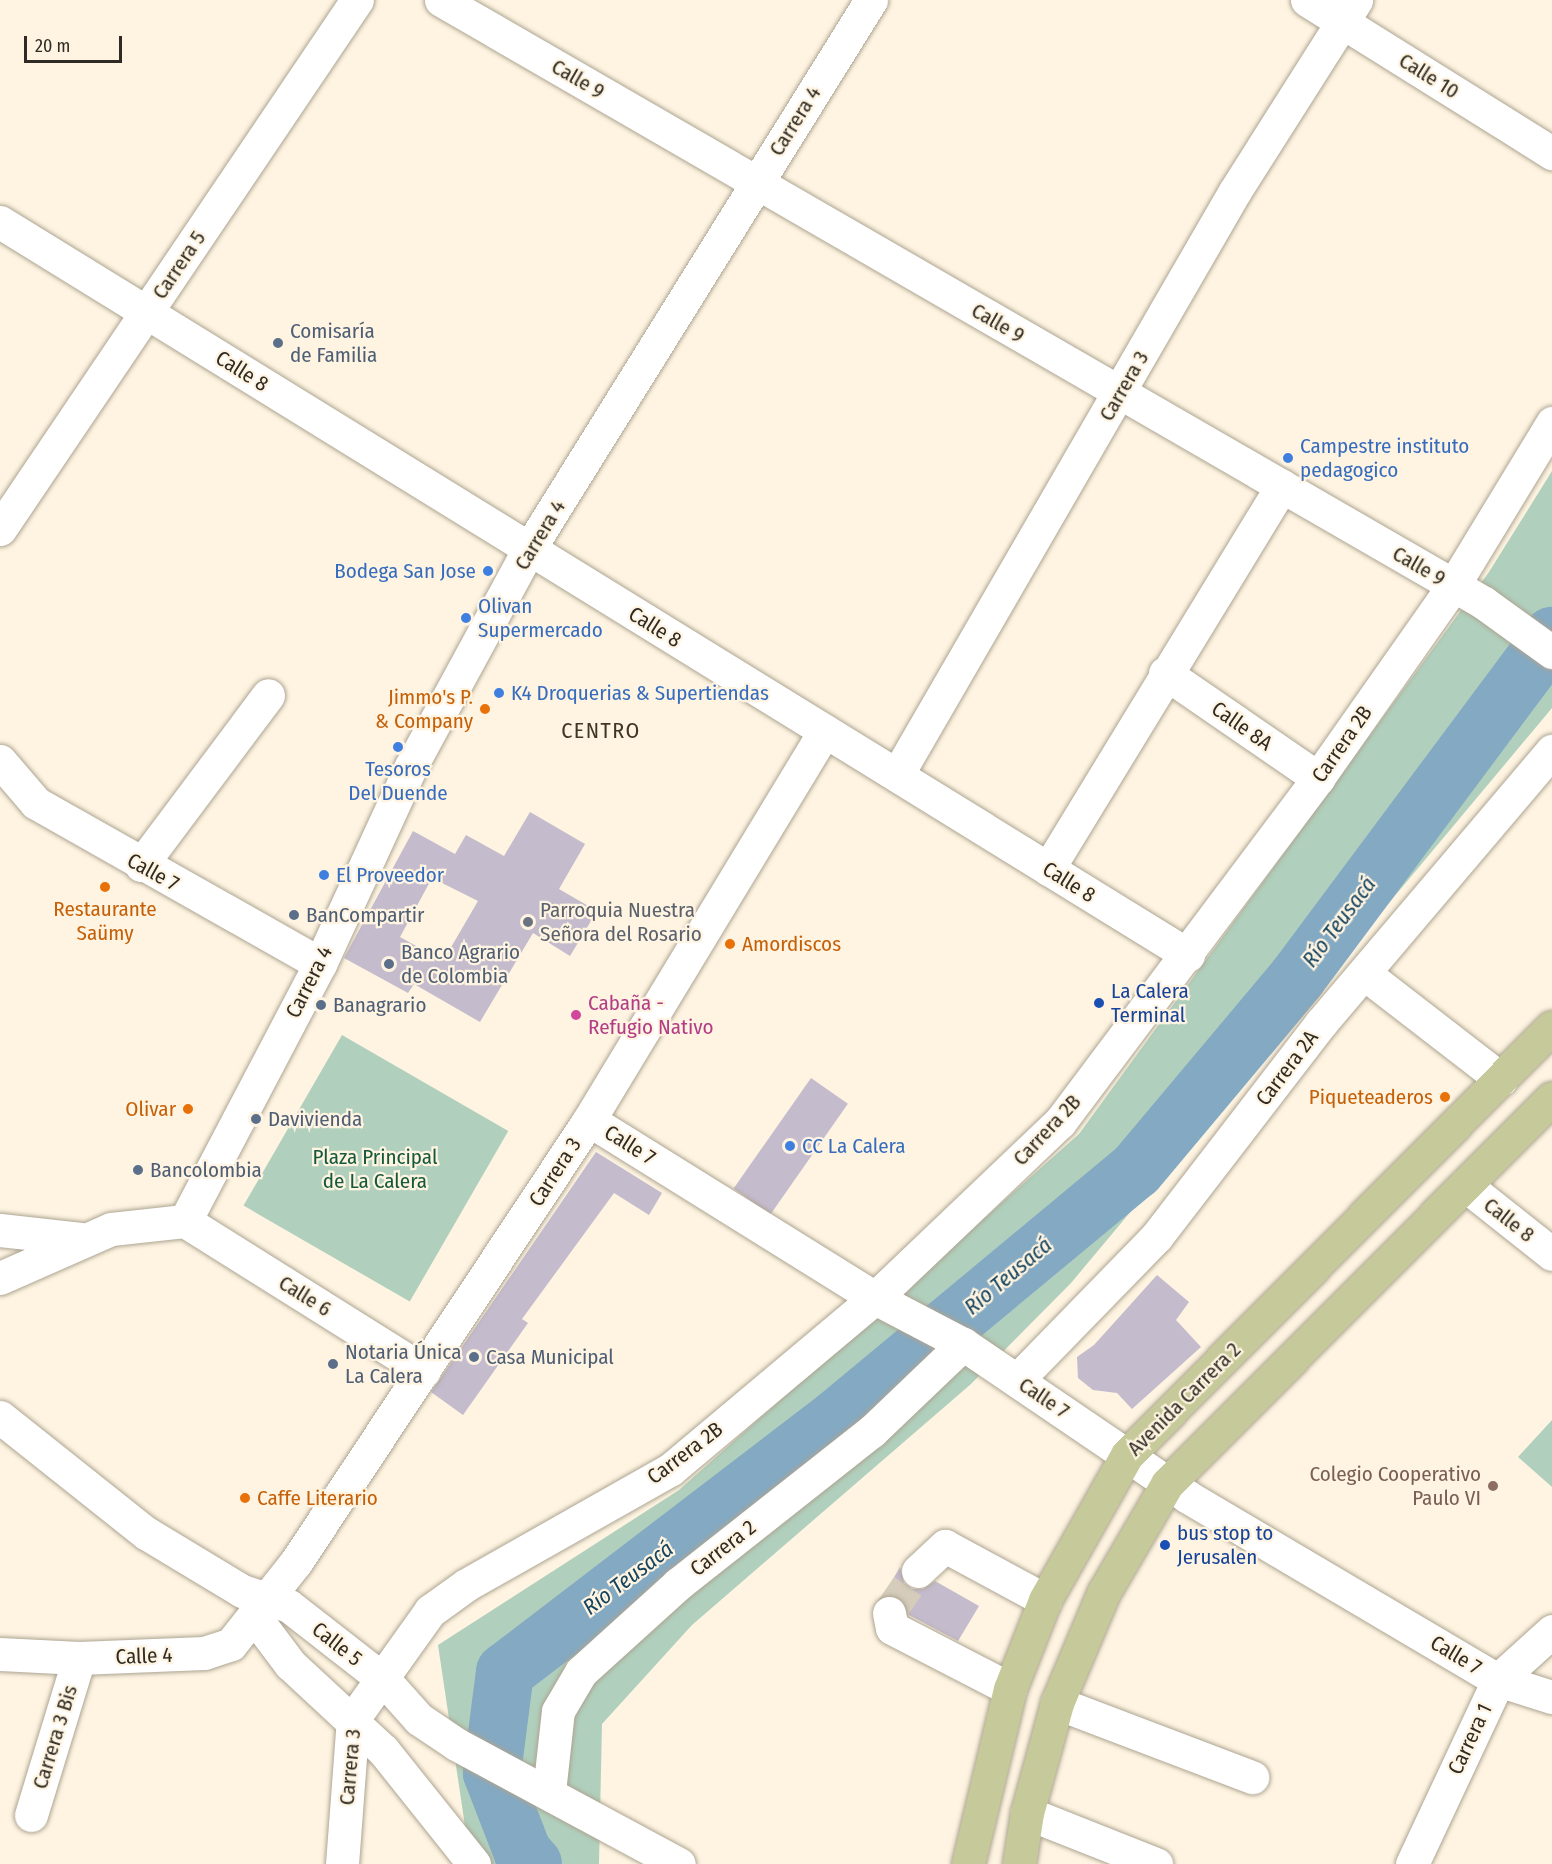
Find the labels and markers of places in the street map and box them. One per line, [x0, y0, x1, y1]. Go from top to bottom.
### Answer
place label: Comisaría de Familia [290, 318, 377, 368]
marker: Comisaría de Familia [271, 336, 285, 350]
place label: Campestre instituto pedagogico [1300, 433, 1469, 483]
marker: Campestre instituto pedagogico [1281, 451, 1295, 465]
place label: Bodega San Jose [334, 558, 476, 584]
marker: Bodega San Jose [481, 564, 495, 578]
place label: Olivan Supermercado [478, 593, 603, 643]
marker: Olivan Supermercado [459, 611, 473, 625]
place label: K4 Droquerias & Supertiendas [511, 680, 769, 706]
place label: Jimmo's P. & Company [375, 684, 473, 734]
marker: K4 Droquerias & Supertiendas [492, 686, 506, 700]
marker: Jimmo's P. & Company [478, 702, 492, 716]
marker: Tesoros Del Duende [391, 740, 405, 754]
place label: Tesoros Del Duende [348, 756, 448, 806]
place label: El Proveedor [336, 862, 444, 888]
marker: El Proveedor [317, 868, 331, 882]
marker: Restaurante Saümy [98, 880, 112, 894]
place label: Restaurante Saümy [53, 896, 157, 946]
place label: Parroquia Nuestra Señora del Rosario [540, 897, 702, 947]
place label: BanCompartir [306, 902, 424, 928]
marker: BanCompartir [287, 908, 301, 922]
marker: Parroquia Nuestra Señora del Rosario [521, 915, 535, 929]
place label: Amordiscos [742, 931, 841, 957]
marker: Amordiscos [723, 937, 737, 951]
place label: Banco Agrario de Colombia [401, 939, 520, 989]
marker: Banco Agrario de Colombia [382, 957, 396, 971]
place label: La Calera Terminal [1111, 978, 1189, 1028]
place label: Cabaña - Refugio Nativo [588, 990, 714, 1040]
place label: Banagrario [333, 992, 426, 1018]
marker: La Calera Terminal [1092, 996, 1106, 1010]
marker: Banagrario [314, 998, 328, 1012]
marker: Cabaña - Refugio Nativo [569, 1008, 583, 1022]
place label: Piqueteaderos [1309, 1084, 1433, 1110]
marker: Piqueteaderos [1438, 1090, 1452, 1104]
place label: Olivar [125, 1096, 176, 1122]
marker: Olivar [181, 1102, 195, 1116]
place label: Davivienda [268, 1106, 362, 1132]
marker: Davivienda [249, 1112, 263, 1126]
place label: CC La Calera [802, 1133, 906, 1159]
marker: CC La Calera [783, 1139, 797, 1153]
place label: Bancolombia [150, 1157, 262, 1183]
marker: Bancolombia [131, 1163, 145, 1177]
place label: Notaria Única La Calera [345, 1339, 461, 1389]
place label: Casa Municipal [486, 1344, 614, 1370]
marker: Casa Municipal [467, 1350, 481, 1364]
marker: Notaria Única La Calera [326, 1357, 340, 1371]
place label: Colegio Cooperativo Paulo VI [1309, 1461, 1481, 1511]
marker: Colegio Cooperativo Paulo VI [1486, 1479, 1500, 1493]
place label: Caffe Literario [257, 1485, 378, 1511]
marker: Caffe Literario [238, 1491, 252, 1505]
place label: bus stop to Jerusalen [1177, 1520, 1273, 1570]
marker: bus stop to Jerusalen [1158, 1538, 1172, 1552]

